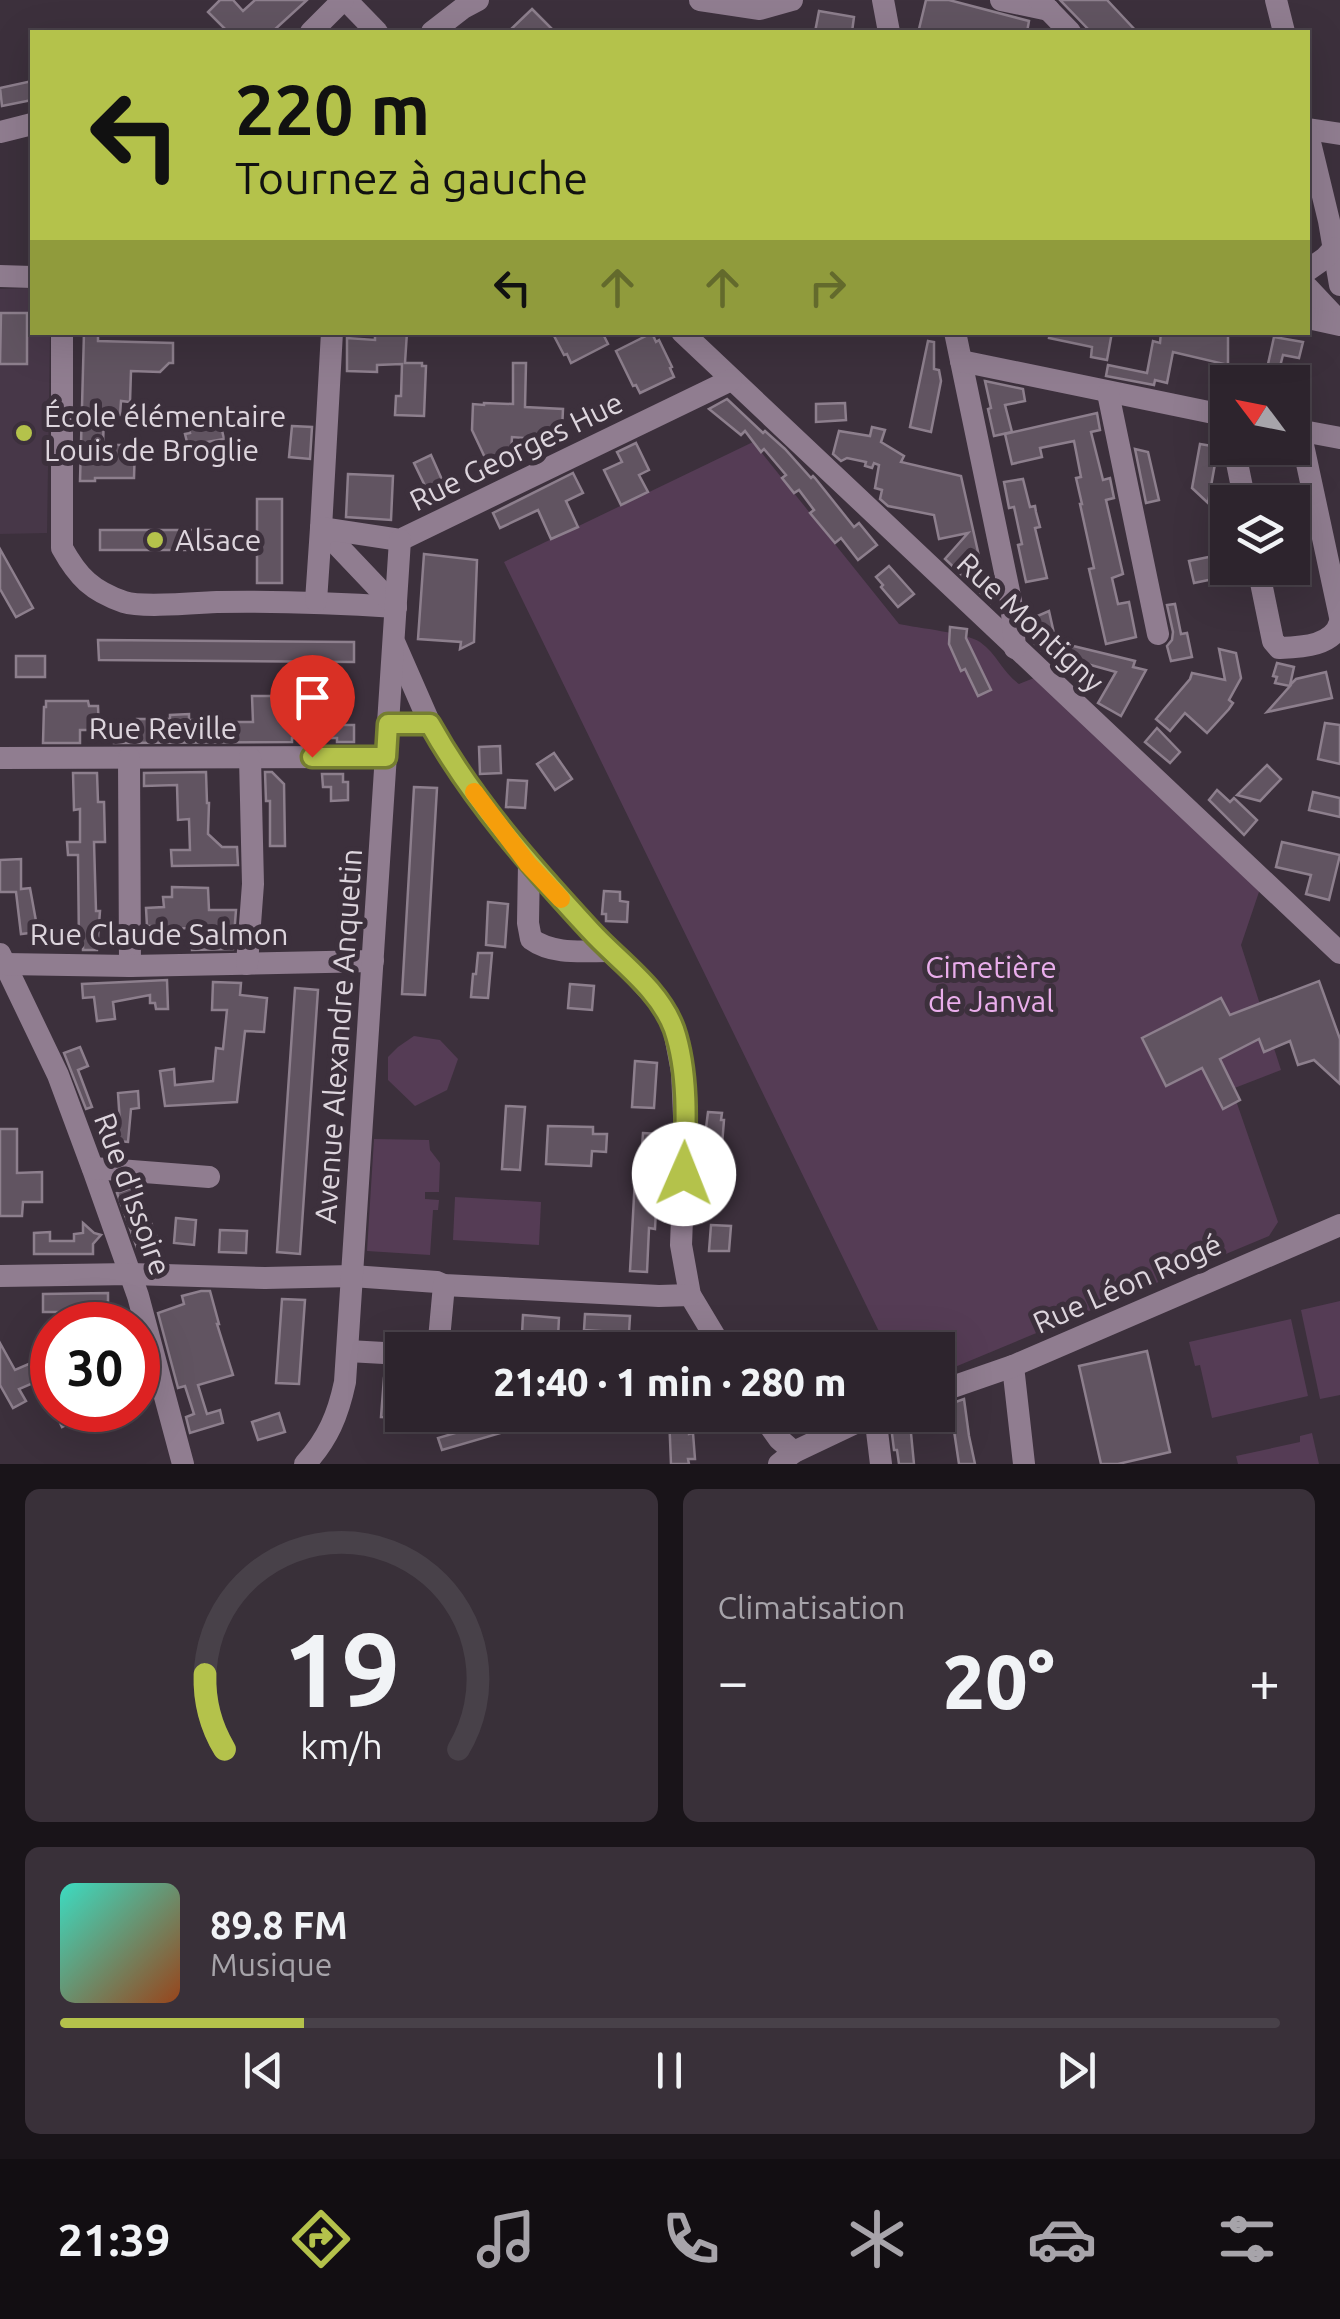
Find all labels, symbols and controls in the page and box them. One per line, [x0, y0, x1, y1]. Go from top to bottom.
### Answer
icon: left [70, 70, 200, 200]
text: 220 m [235, 70, 430, 148]
text: Tournez à gauche [235, 152, 588, 203]
icon: left [485, 260, 540, 315]
icon: ahead [590, 260, 645, 315]
icon: ahead [695, 260, 750, 315]
icon: right [800, 260, 855, 315]
north arrow [1210, 365, 1310, 465]
map controls [1210, 365, 1310, 585]
street label: Rue Georges Hue [404, 385, 628, 517]
place label: École élémentaire Louis de Broglie [44, 398, 286, 467]
marker: École élémentaire Louis de Broglie [13, 422, 35, 444]
button: layers [1210, 485, 1310, 585]
place label: Alsace [175, 523, 261, 557]
marker: Alsace [144, 529, 166, 551]
street label: Rue Montigny [951, 546, 1111, 698]
pin [270, 655, 355, 758]
icon: arrive [285, 670, 340, 725]
street label: Rue Reville [89, 711, 237, 745]
street label: Avenue Alexandre Anquetin [308, 847, 368, 1225]
street label: Rue Claude Salmon [30, 917, 288, 951]
park label: Cimetière de Janval [925, 950, 1057, 1018]
street label: Rue d'Issoire [88, 1108, 178, 1280]
position arrow [632, 1122, 736, 1226]
street label: Rue Léon Rogé [1028, 1226, 1226, 1340]
speed limit sign: 30 [30, 1302, 160, 1432]
text: 21:40 · 1 min · 280 m [493, 1361, 847, 1403]
text: Climatisation [718, 1589, 905, 1625]
text: 19 [283, 1610, 400, 1727]
text: 20° [943, 1639, 1055, 1723]
text: − [718, 1650, 749, 1711]
text: + [1249, 1650, 1280, 1711]
text: km/h [300, 1726, 383, 1766]
text: 89.8 FM [210, 1904, 348, 1946]
text: Musique [210, 1946, 332, 1982]
icon: previous [236, 2043, 291, 2098]
icon: pause [642, 2043, 697, 2098]
icon: next [1049, 2043, 1104, 2098]
icon: directions [286, 2204, 356, 2274]
icon: music [471, 2204, 541, 2274]
icon: phone [656, 2204, 726, 2274]
icon: climate [842, 2204, 912, 2274]
icon: car [1027, 2204, 1097, 2274]
icon: filters [1212, 2204, 1282, 2274]
text: 21:39 [58, 2214, 170, 2265]

